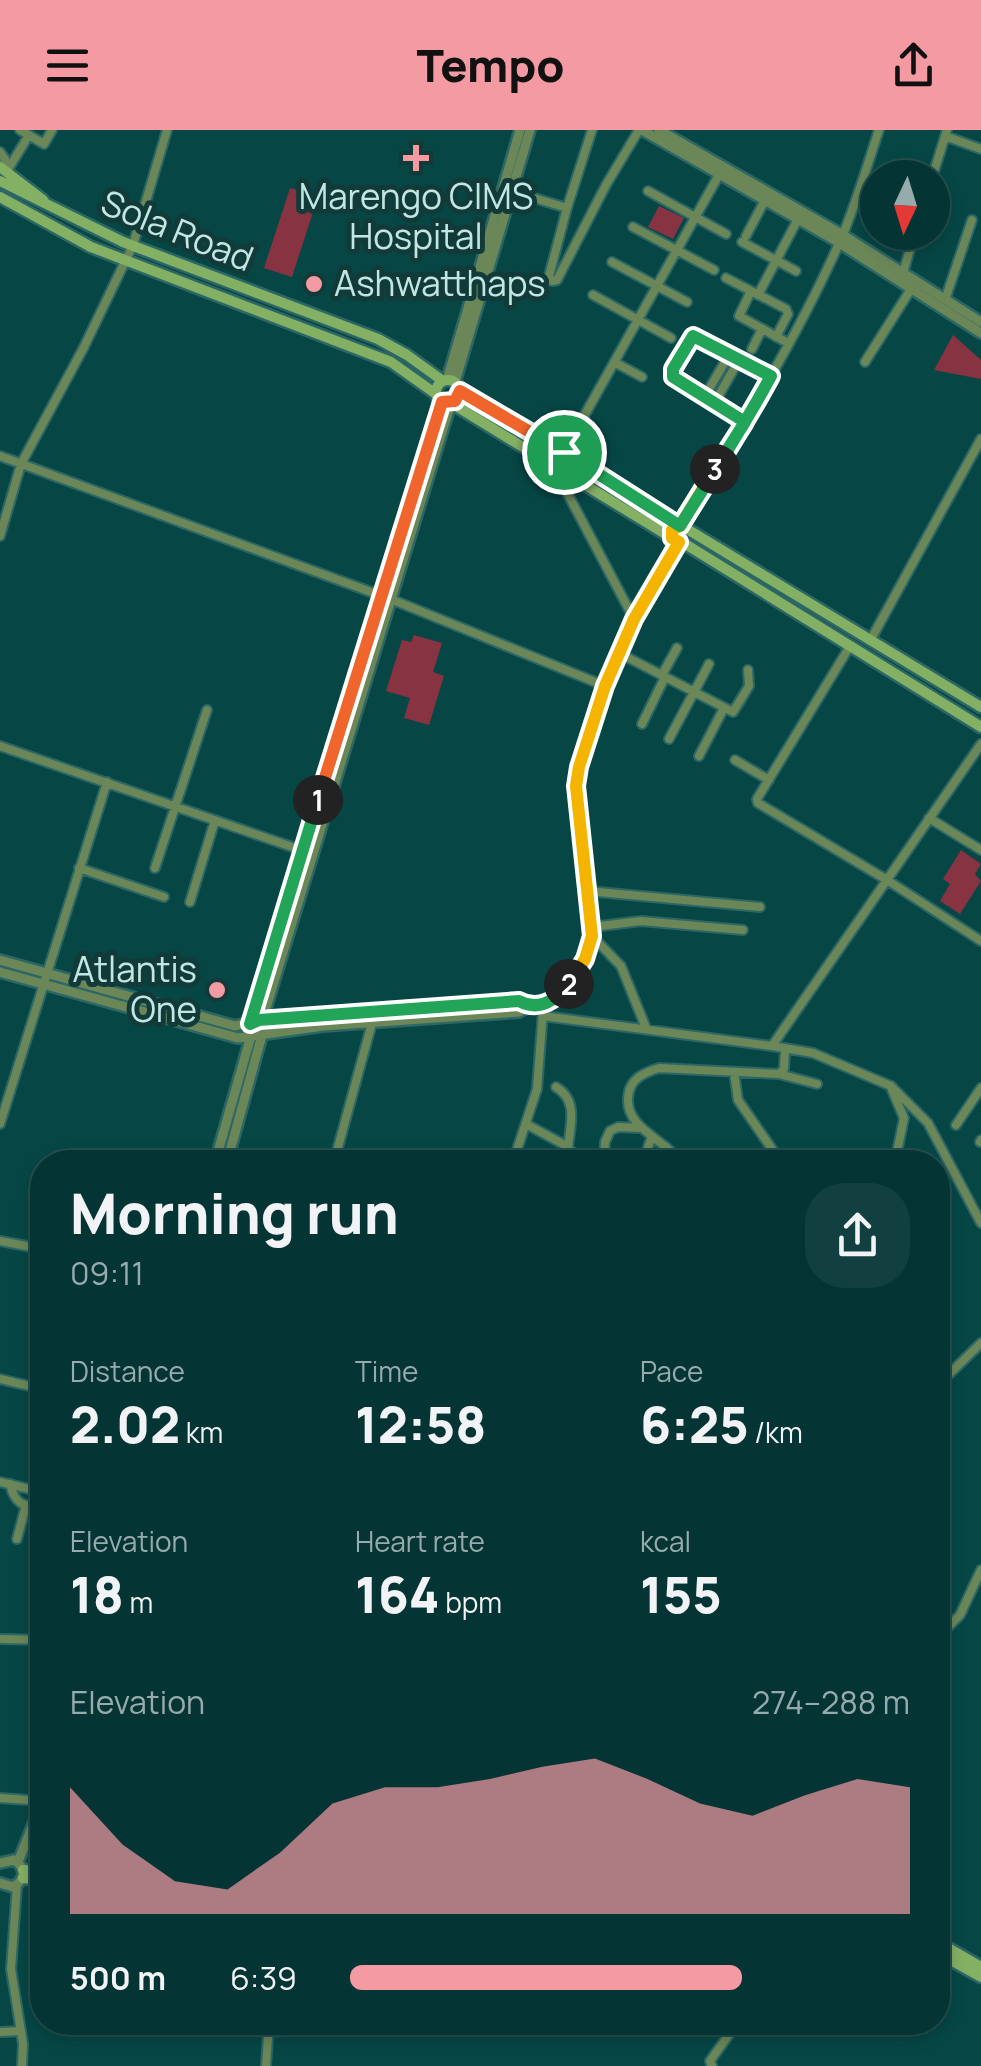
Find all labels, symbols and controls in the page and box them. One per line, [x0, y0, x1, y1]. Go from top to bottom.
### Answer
text: Tempo [416, 34, 565, 96]
icon: menu [40, 38, 95, 93]
icon: share [886, 38, 941, 93]
marker: Marengo CIMS Hospital [403, 145, 429, 171]
north arrow [860, 160, 950, 250]
map controls [860, 160, 950, 250]
place label: Marengo CIMS Hospital [299, 172, 533, 260]
street label: Sola Road [94, 178, 260, 282]
place label: Ashwatthaps [334, 259, 546, 307]
marker: Ashwatthaps [303, 273, 325, 295]
pin [522, 410, 607, 495]
icon: arrive [537, 425, 592, 480]
pin: 3 [690, 444, 740, 494]
text: 3 [707, 450, 723, 488]
pin: 1 [293, 775, 343, 825]
text: 1 [312, 781, 324, 819]
place label: Atlantis One [73, 945, 197, 1033]
pin: 2 [544, 959, 594, 1009]
text: 2 [561, 965, 577, 1003]
marker: Atlantis One [206, 979, 228, 1001]
text: Morning run [70, 1175, 399, 1251]
button: share [805, 1183, 910, 1288]
text: 09:11 [70, 1251, 144, 1295]
text: Distance [70, 1352, 185, 1390]
text: Time [355, 1352, 418, 1390]
text: Pace [640, 1352, 703, 1390]
text: 2.02 [70, 1390, 180, 1458]
text: 12:58 [355, 1390, 486, 1458]
text: 6:25 [640, 1390, 749, 1458]
text: km [180, 1413, 223, 1451]
text: /km [749, 1413, 803, 1451]
text: Elevation [70, 1522, 188, 1560]
text: Heart rate [355, 1522, 485, 1560]
text: kcal [640, 1522, 691, 1560]
text: 18 [70, 1560, 124, 1628]
text: 164 [355, 1560, 440, 1628]
text: 155 [640, 1560, 722, 1628]
text: m [124, 1583, 153, 1621]
text: bpm [440, 1583, 502, 1621]
text: Elevation [70, 1680, 205, 1724]
text: 274–288 m [752, 1680, 910, 1724]
text: 500 m [70, 1956, 166, 2000]
text: 6:39 [230, 1956, 297, 2000]

